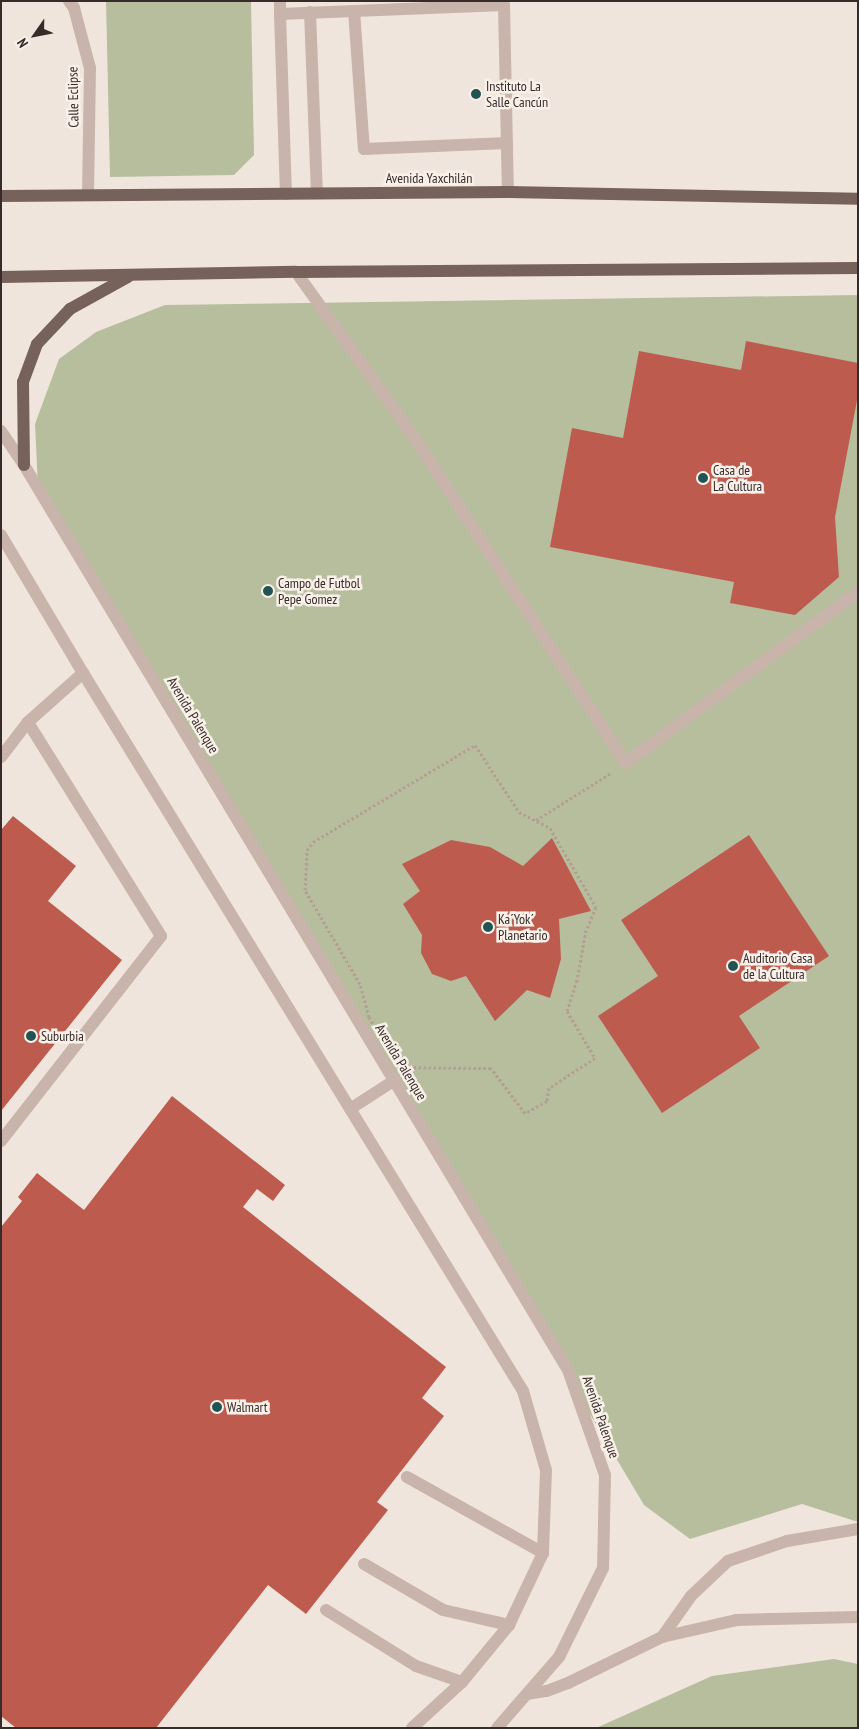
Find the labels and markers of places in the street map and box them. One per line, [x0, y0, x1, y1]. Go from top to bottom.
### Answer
place label: Instituto La Salle Cancún [486, 78, 548, 110]
marker: Instituto La Salle Cancún [470, 88, 482, 100]
place label: Casa de La Cultura [713, 462, 762, 494]
marker: Casa de La Cultura [697, 472, 709, 484]
place label: Campo de Futbol Pepe Gomez [278, 575, 360, 608]
marker: Campo de Futbol Pepe Gomez [262, 585, 274, 597]
place label: Ka´Yok´ Planetario [498, 911, 547, 944]
marker: Ka´Yok´ Planetario [482, 921, 494, 933]
place label: Auditorio Casa de la Cultura [743, 950, 813, 982]
marker: Auditorio Casa de la Cultura [727, 960, 739, 972]
place label: Suburbia [41, 1028, 84, 1044]
marker: Suburbia [25, 1030, 37, 1042]
place label: Walmart [227, 1399, 268, 1415]
marker: Walmart [211, 1401, 223, 1413]

